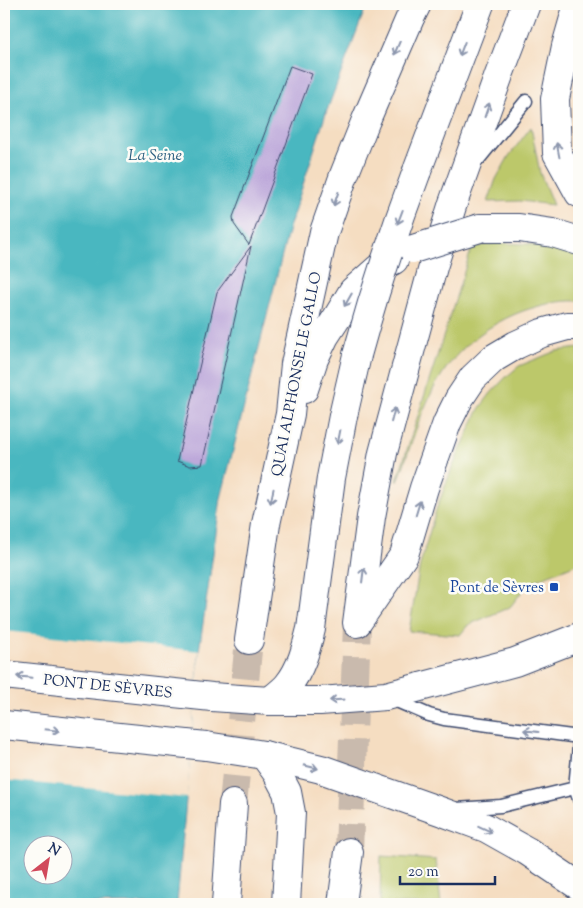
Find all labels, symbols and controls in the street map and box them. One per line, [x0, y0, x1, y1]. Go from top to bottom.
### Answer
one-way arrow [391, 40, 401, 55]
one-way arrow [457, 41, 466, 56]
one-way arrow [482, 102, 492, 118]
one-way arrow [553, 142, 563, 158]
water label: La Seine [128, 145, 182, 168]
one-way arrow [331, 190, 340, 206]
one-way arrow [395, 209, 404, 224]
street label: QUAI ALPHONSE LE GALLO [267, 270, 328, 478]
one-way arrow [343, 292, 353, 307]
one-way arrow [389, 408, 398, 424]
one-way arrow [333, 429, 343, 445]
one-way arrow [267, 487, 276, 503]
one-way arrow [414, 500, 424, 516]
one-way arrow [358, 567, 368, 583]
place label: Pont de Sèvres [450, 578, 544, 599]
marker: Pont de Sèvres [548, 581, 560, 593]
street label: PONT DE SÈVRES [42, 669, 174, 705]
one-way arrow [16, 672, 32, 682]
one-way arrow [329, 695, 345, 704]
one-way arrow [44, 725, 60, 735]
one-way arrow [523, 726, 539, 736]
one-way arrow [303, 763, 319, 772]
one-way arrow [478, 824, 493, 834]
north arrow [22, 836, 72, 886]
text: N [44, 839, 64, 862]
scale bar [400, 853, 496, 885]
text: 20 m [408, 862, 439, 883]

